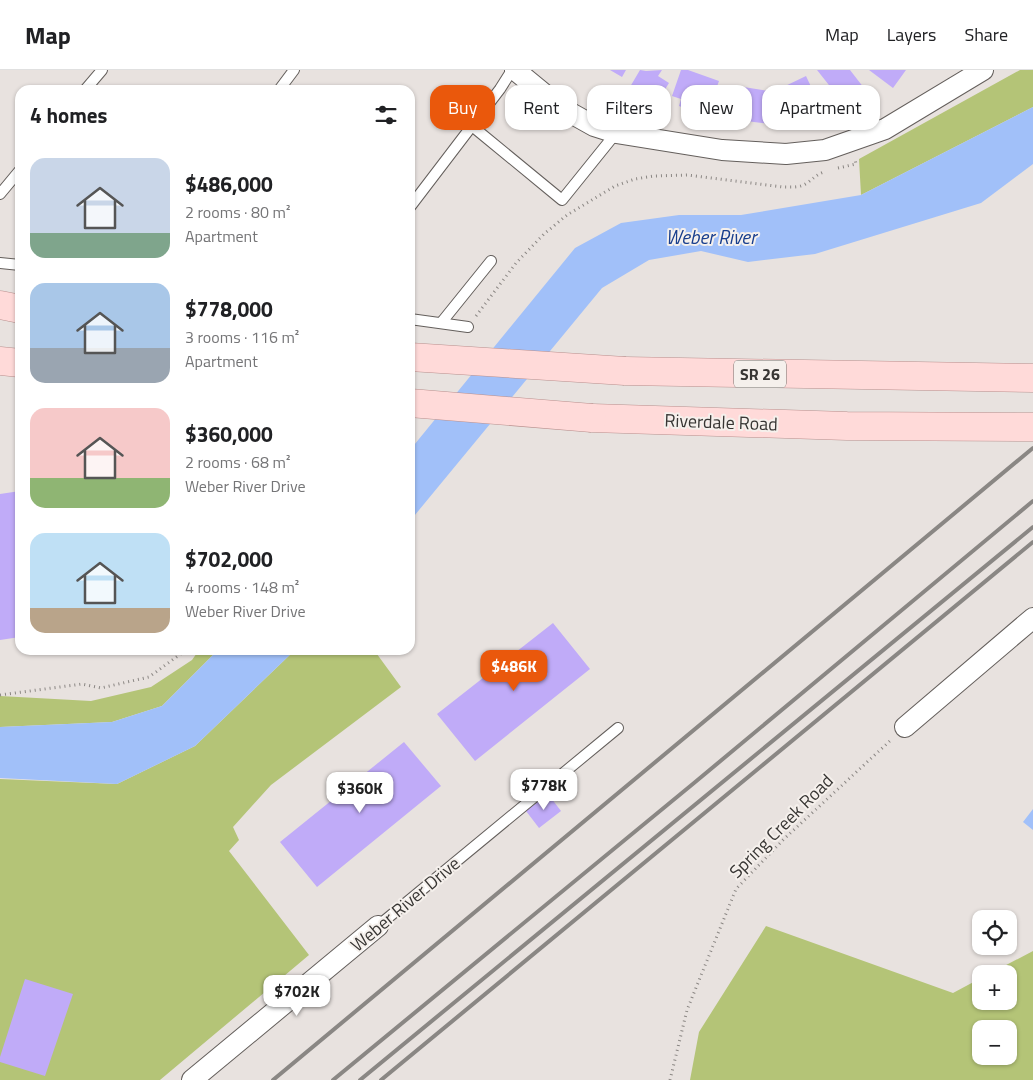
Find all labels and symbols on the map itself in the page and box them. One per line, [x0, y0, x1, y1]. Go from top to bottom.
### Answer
water label: Weber River [666, 222, 758, 251]
road number: SR 26 [734, 360, 786, 388]
street label: Riverdale Road [664, 407, 778, 437]
pin: $486K [479, 650, 549, 692]
pin: $778K [509, 768, 579, 811]
street label: Spring Creek Road [723, 768, 839, 884]
pin: $360K [325, 772, 395, 814]
street label: Weber River Drive [344, 850, 466, 958]
pin: $702K [262, 974, 332, 1017]

